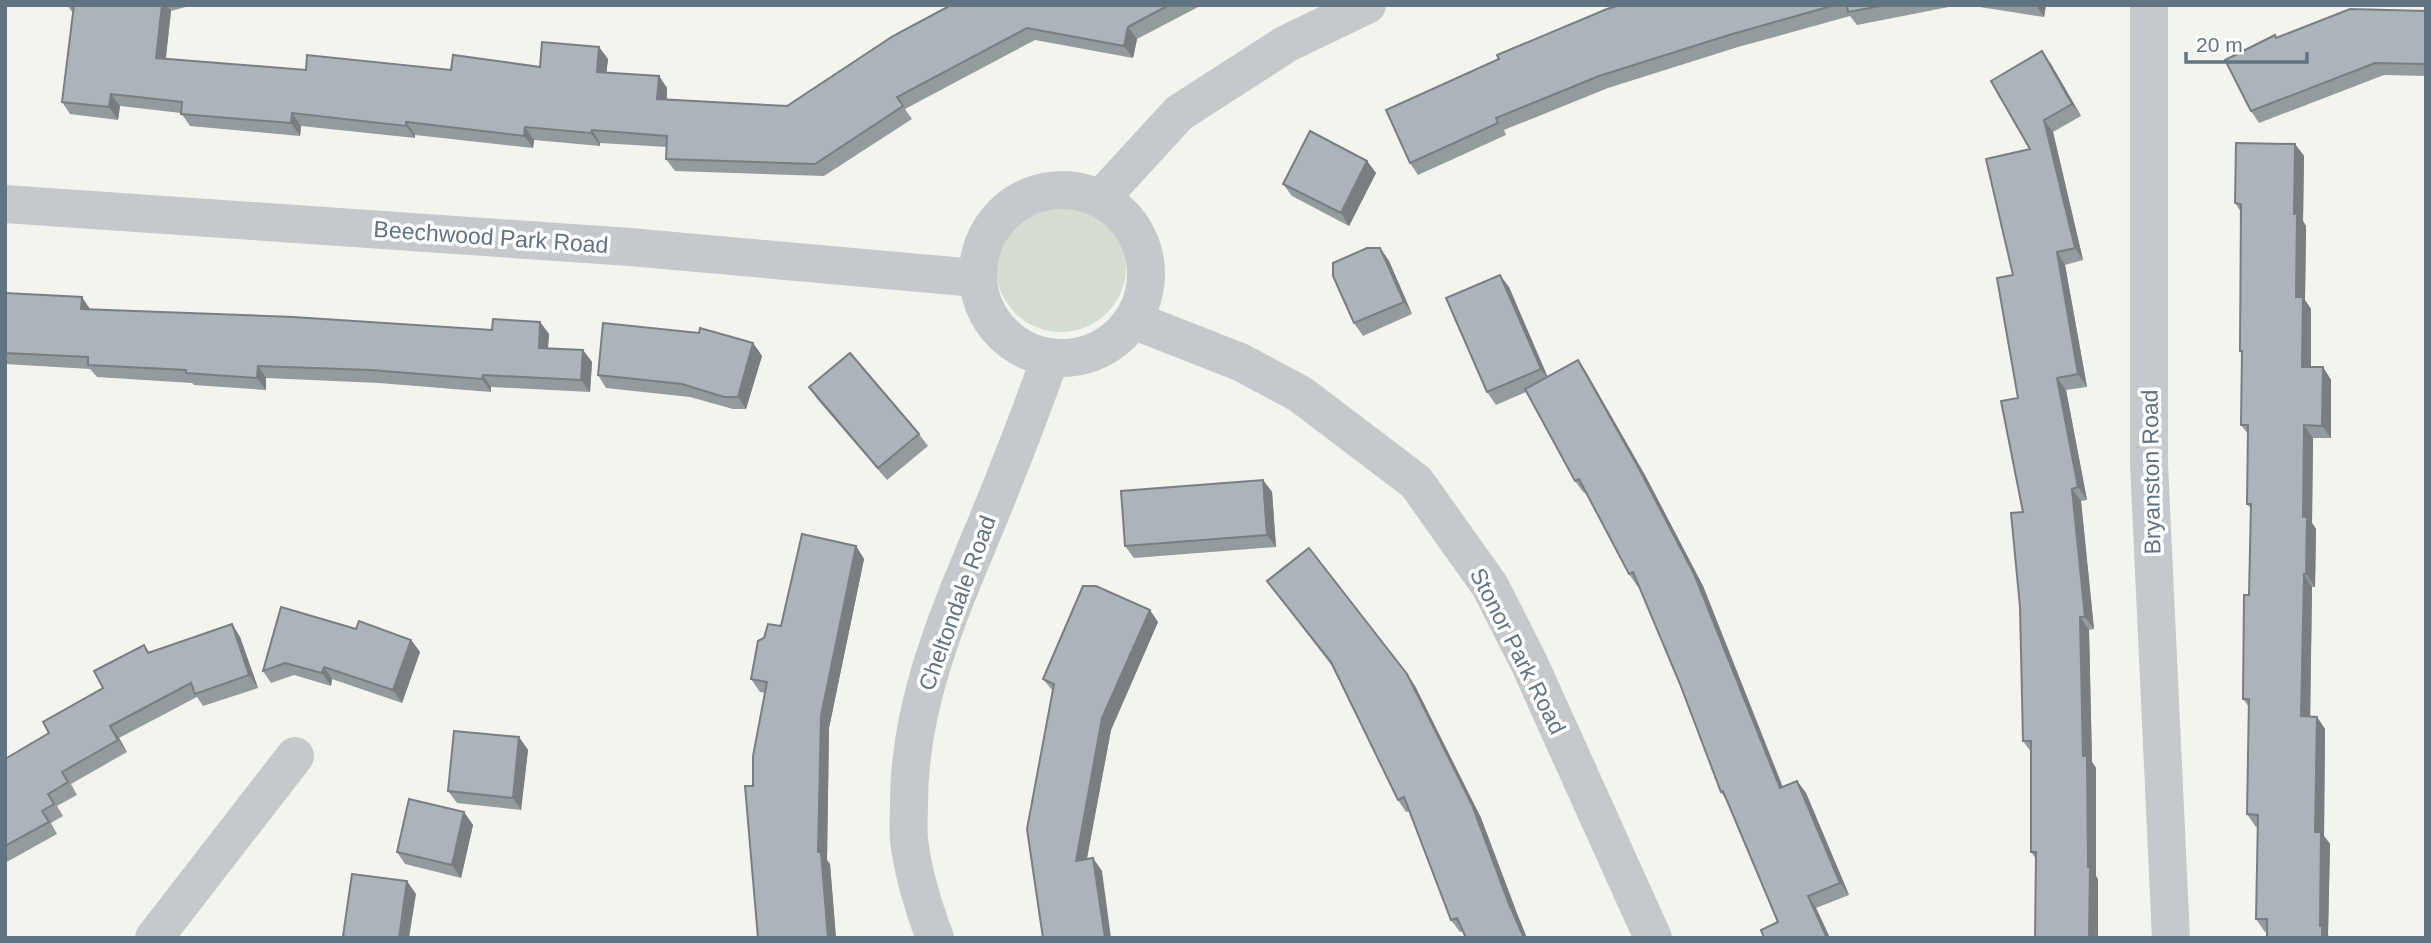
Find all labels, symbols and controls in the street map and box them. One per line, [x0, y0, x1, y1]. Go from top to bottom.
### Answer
scale bar [2186, 21, 2307, 65]
text: 20 m [2196, 33, 2243, 56]
street label: Beechwood Park Road [373, 216, 609, 258]
street label: Bryanston Road [2137, 389, 2165, 555]
street label: Cheltondale Road [913, 512, 1001, 694]
street label: Stonor Park Road [1465, 564, 1571, 738]

